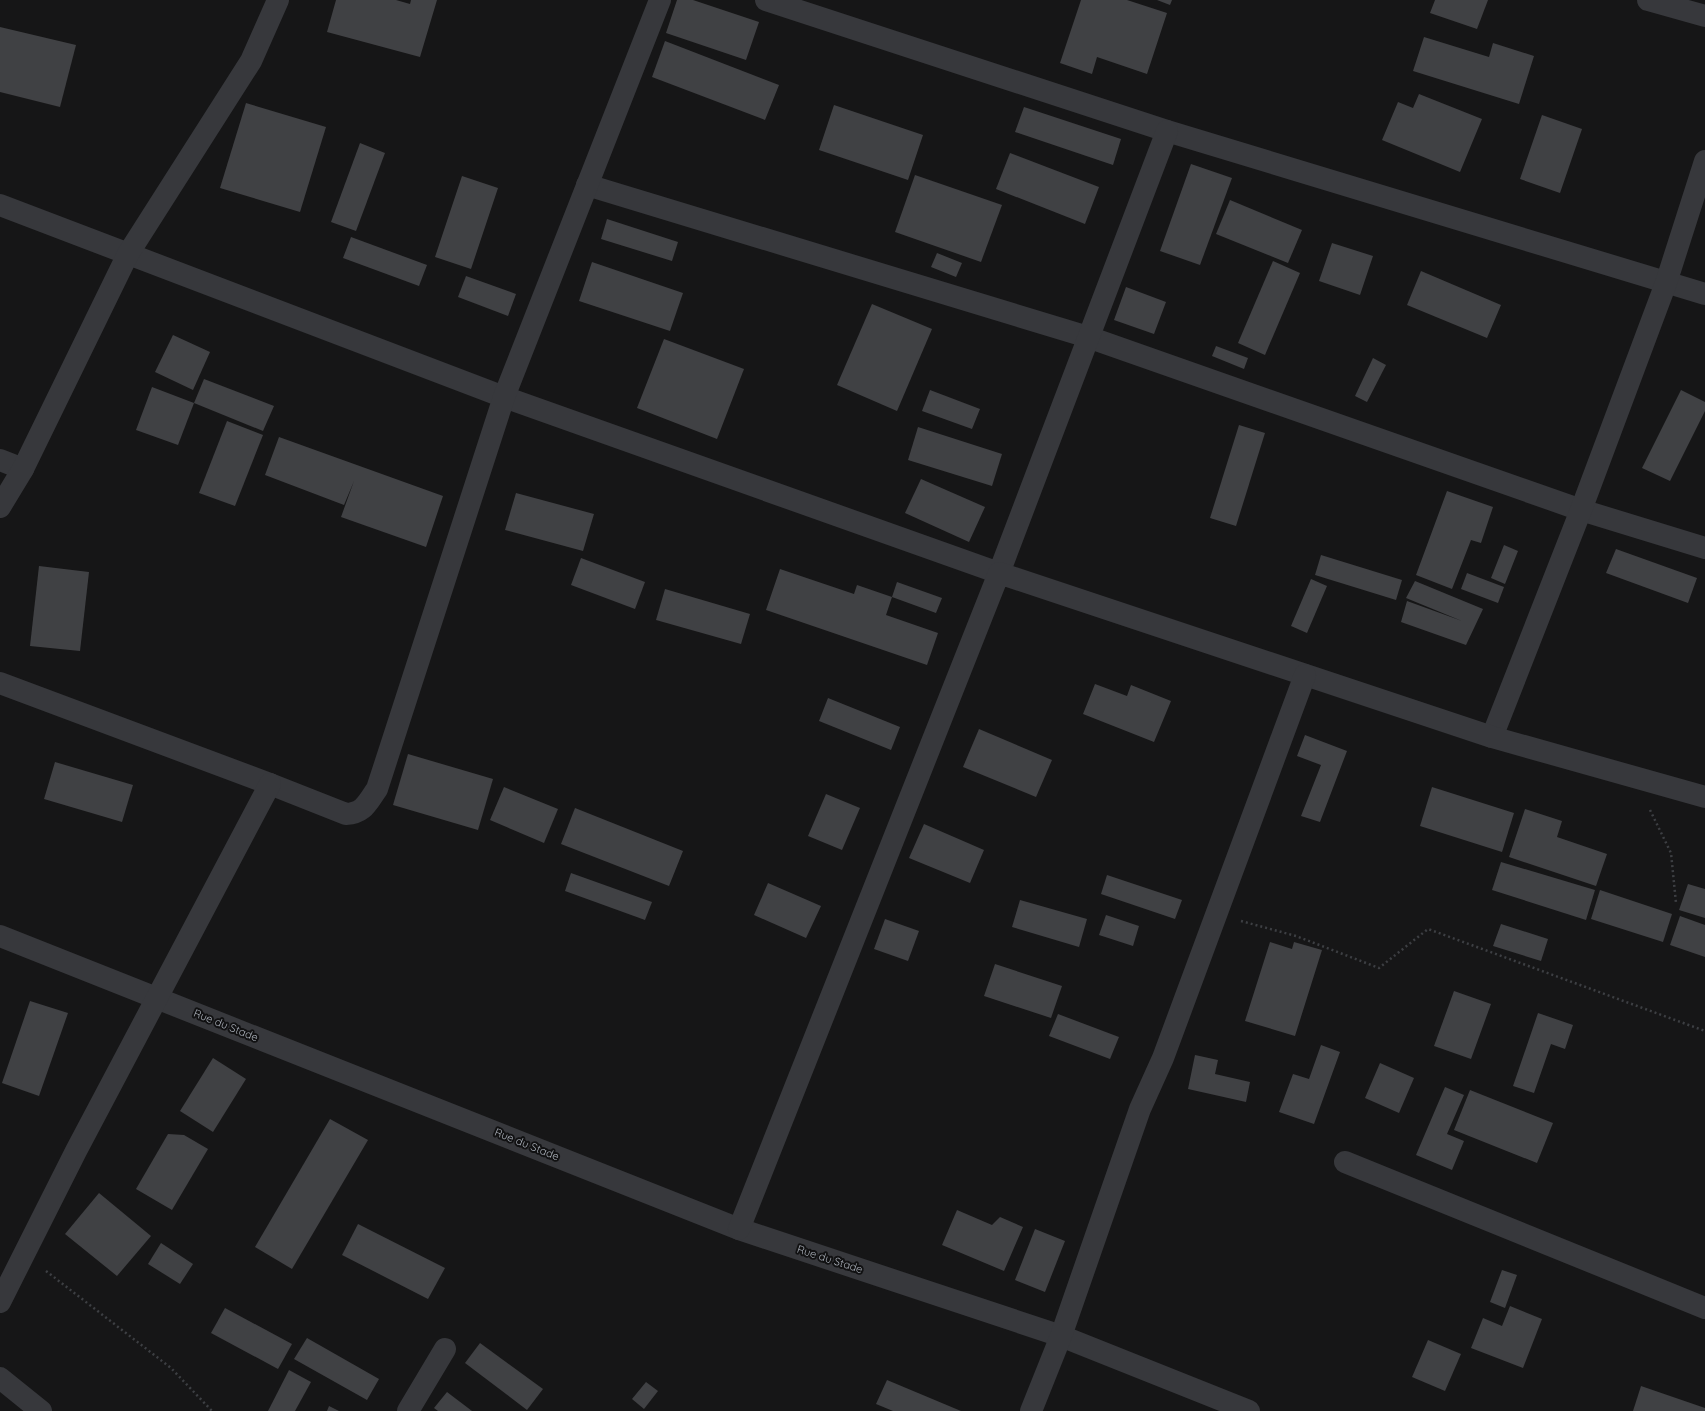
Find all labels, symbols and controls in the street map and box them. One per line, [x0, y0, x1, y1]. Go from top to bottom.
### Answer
street label: Rue du Stade [192, 1006, 260, 1044]
street label: Rue du Stade [493, 1125, 561, 1163]
street label: Rue du Stade [795, 1242, 865, 1276]

